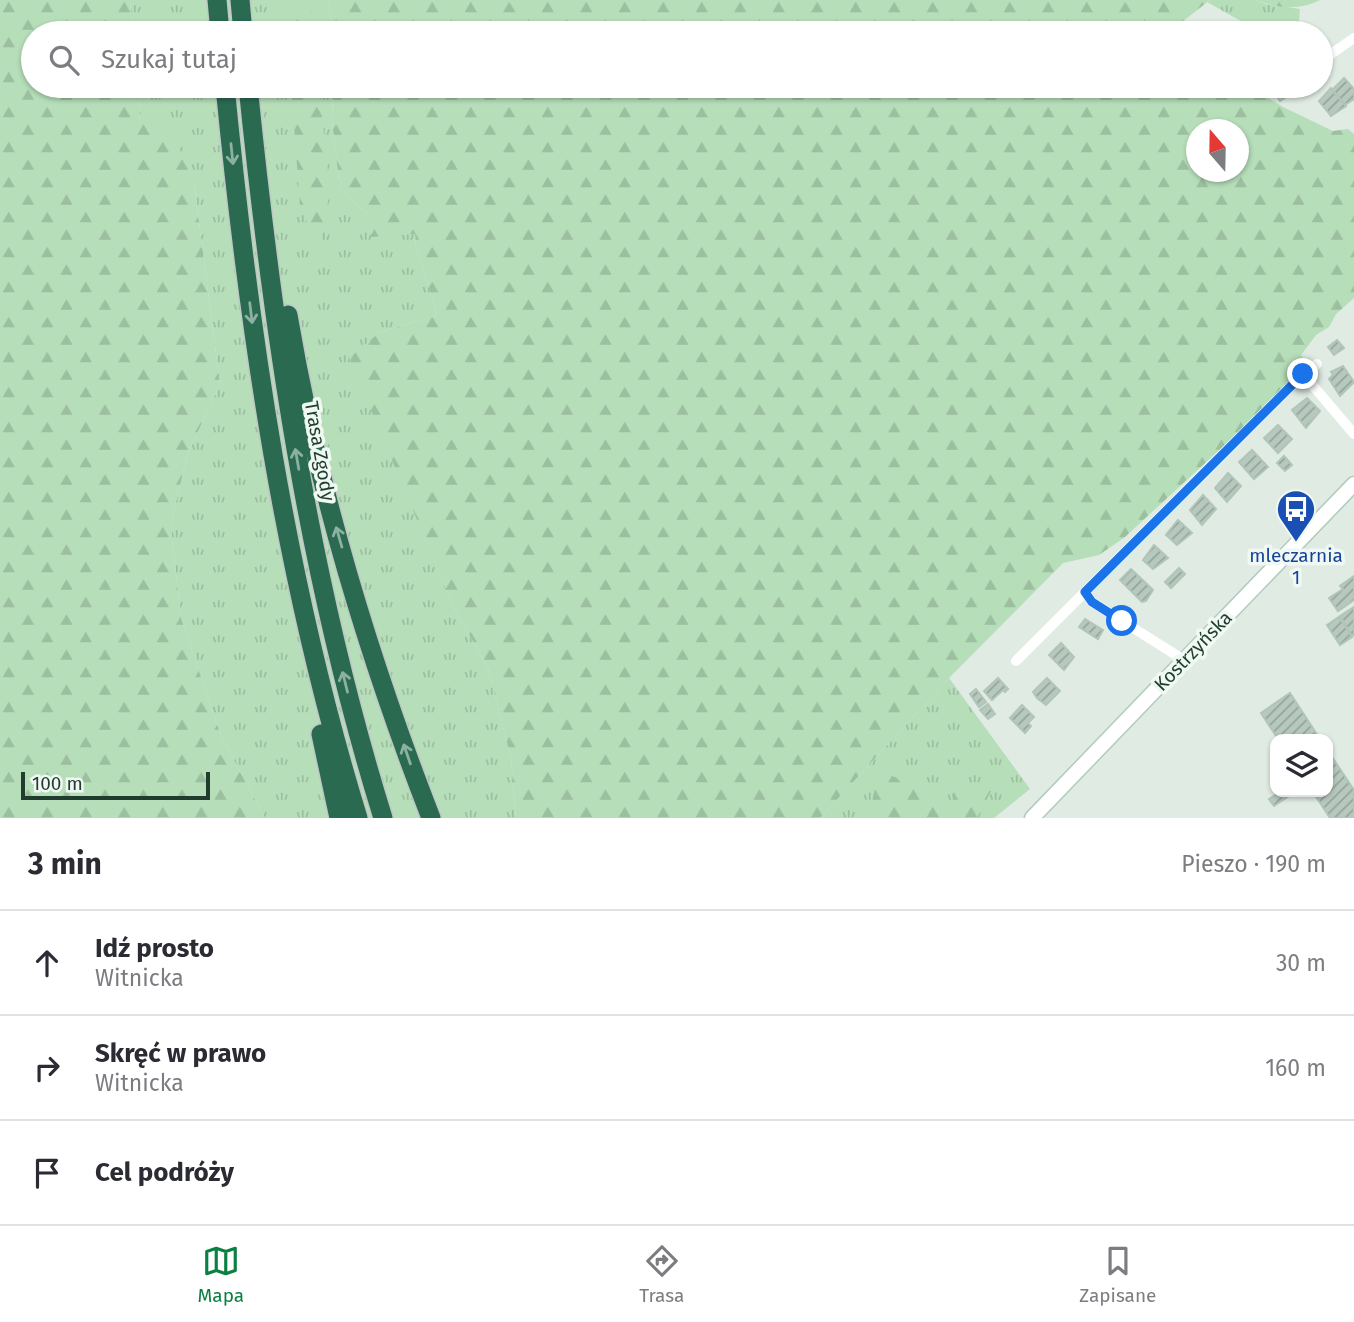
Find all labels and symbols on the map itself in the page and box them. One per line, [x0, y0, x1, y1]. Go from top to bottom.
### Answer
north arrow [1186, 119, 1249, 182]
one-way arrow [225, 142, 238, 164]
one-way arrow [244, 302, 257, 324]
route end [1287, 358, 1318, 389]
street label: Trasa Zgody [300, 399, 340, 503]
one-way arrow [290, 448, 304, 471]
bus stop icon: mleczarnia 1 [1275, 488, 1317, 543]
one-way arrow [331, 527, 344, 549]
place label: mleczarnia 1 [1249, 544, 1343, 589]
route start [1106, 605, 1137, 636]
street label: Kostrzyńska [1149, 606, 1237, 696]
one-way arrow [338, 671, 351, 693]
one-way arrow [400, 744, 412, 766]
scale bar [21, 769, 210, 801]

